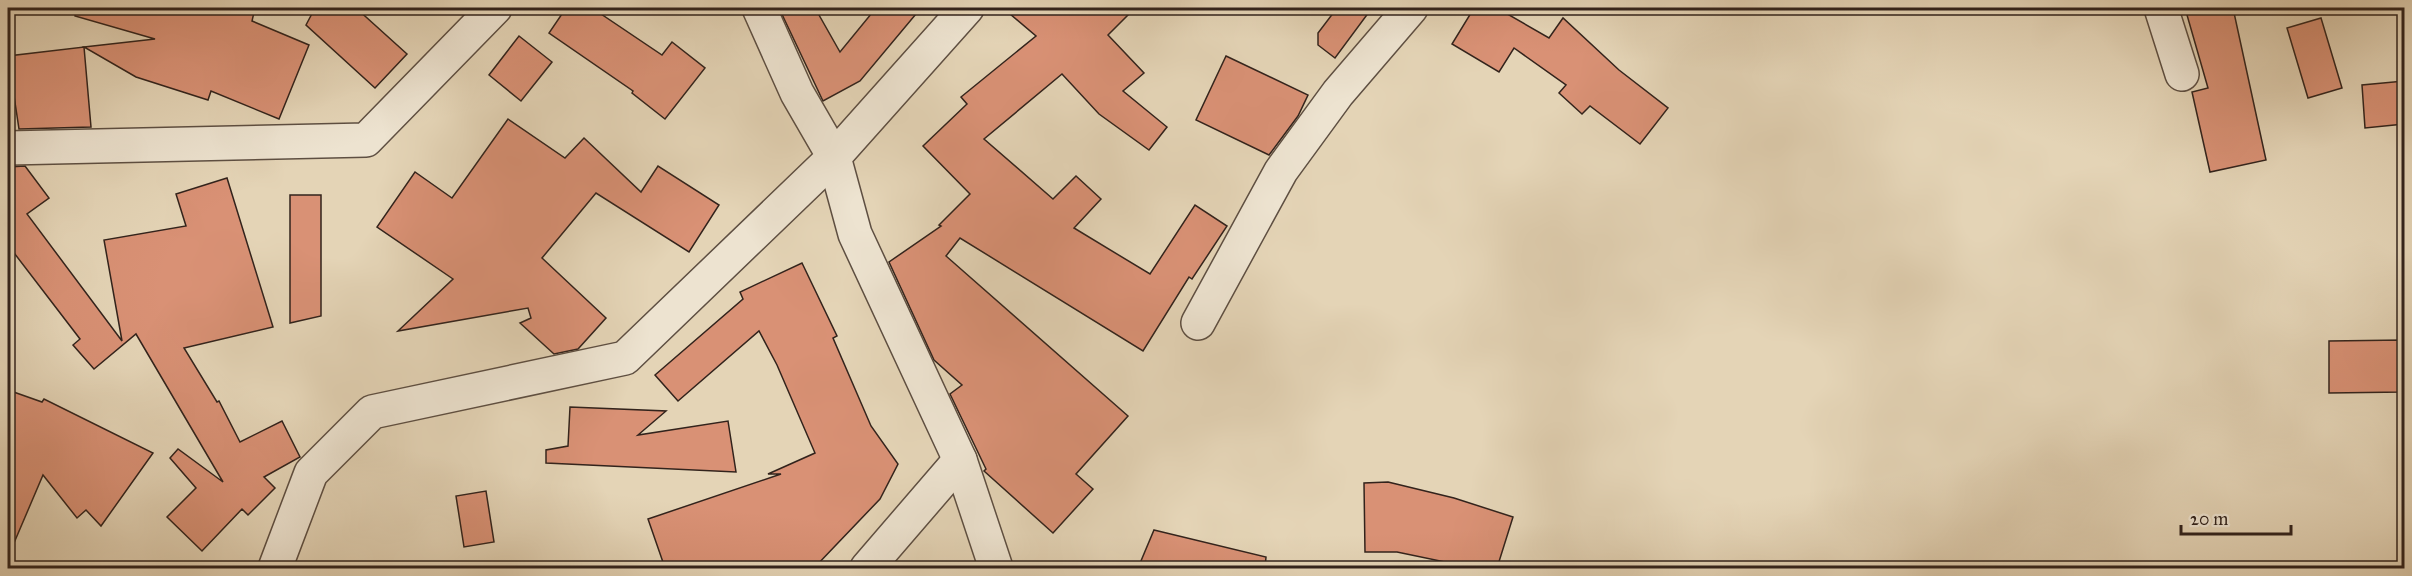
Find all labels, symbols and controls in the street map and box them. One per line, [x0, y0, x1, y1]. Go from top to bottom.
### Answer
scale bar [2181, 498, 2290, 536]
text: 20 m [2190, 508, 2228, 530]

